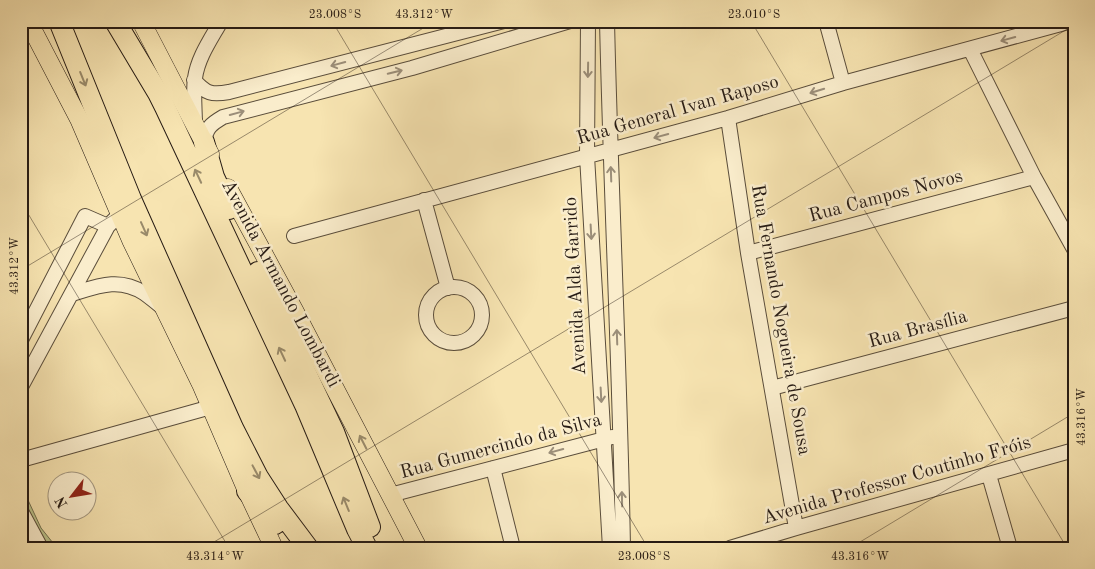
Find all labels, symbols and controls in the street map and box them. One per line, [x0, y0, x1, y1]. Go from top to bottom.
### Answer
text: 23.008°S [309, 9, 361, 21]
text: 43.312°W [395, 9, 453, 21]
text: 23.010°S [728, 9, 780, 21]
one-way arrow [1000, 34, 1016, 44]
one-way arrow [330, 60, 346, 69]
one-way arrow [583, 62, 593, 78]
one-way arrow [386, 67, 402, 76]
one-way arrow [78, 71, 88, 86]
street label: Rua General Ivan Raposo [575, 73, 781, 149]
one-way arrow [810, 87, 826, 97]
one-way arrow [229, 107, 245, 117]
one-way arrow [654, 132, 670, 142]
one-way arrow [606, 166, 615, 182]
street label: Rua Campos Novos [807, 167, 965, 227]
one-way arrow [192, 169, 202, 184]
street label: Avenida Armando Lombardi [217, 177, 343, 391]
street label: Rua Fernando Nogueira de Sousa [747, 183, 813, 458]
street label: Avenida Alda Garrido [562, 196, 590, 376]
one-way arrow [140, 221, 150, 236]
one-way arrow [587, 224, 596, 240]
text: 43.312°W [9, 237, 21, 295]
street label: Rua Brasília [866, 307, 970, 352]
one-way arrow [612, 329, 622, 345]
one-way arrow [276, 347, 286, 362]
one-way arrow [596, 386, 605, 402]
text: 43.316°W [1076, 388, 1088, 446]
street label: Rua Gumercindo da Silva [398, 411, 604, 483]
street label: Avenida Professor Coutinho Fróis [761, 434, 1033, 528]
one-way arrow [358, 435, 368, 450]
one-way arrow [548, 447, 564, 457]
one-way arrow [251, 465, 261, 480]
north arrow [48, 472, 98, 522]
one-way arrow [618, 491, 627, 507]
text: N [53, 494, 70, 510]
one-way arrow [341, 496, 350, 512]
text: 43.314°W [186, 551, 244, 563]
text: 23.008°S [618, 551, 670, 563]
text: 43.316°W [831, 551, 889, 563]

